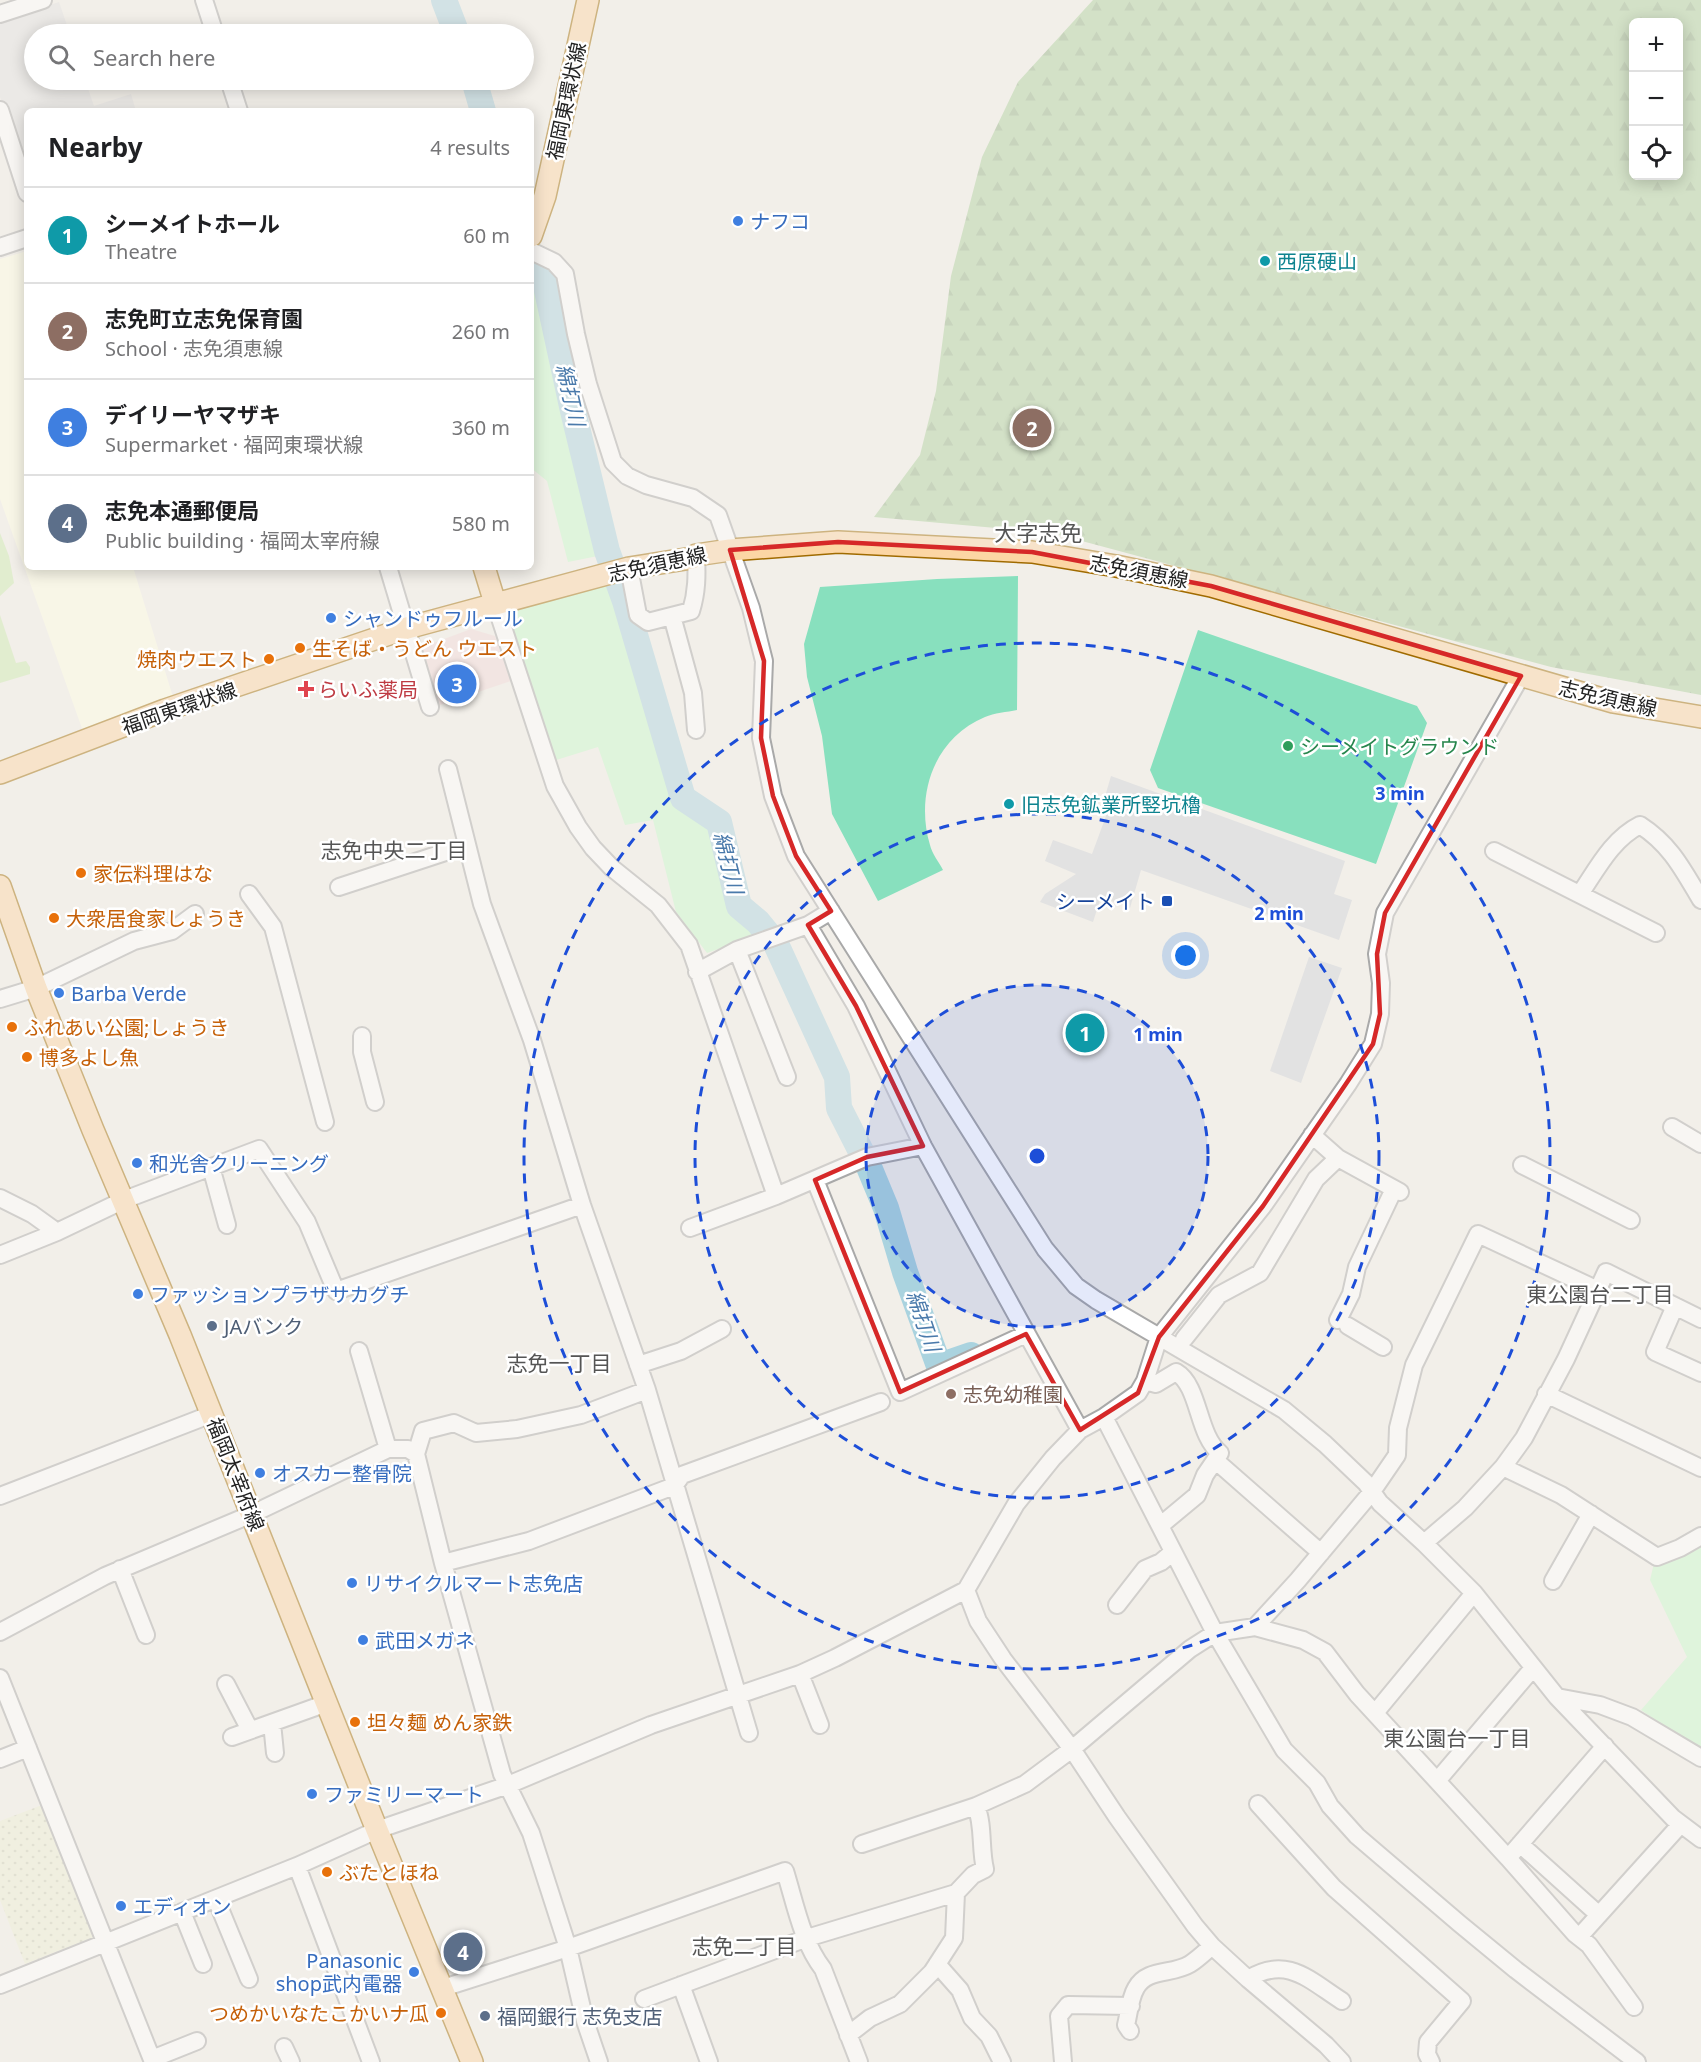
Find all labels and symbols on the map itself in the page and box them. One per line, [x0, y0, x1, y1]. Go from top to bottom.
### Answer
street label: 福岡東環状線 [540, 40, 592, 162]
place label: ナフコ [750, 208, 810, 235]
marker: ナフコ [731, 214, 745, 228]
place label: 西原硬山 [1277, 248, 1357, 275]
marker: 西原硬山 [1258, 254, 1272, 268]
water label: 綿打川 [550, 361, 592, 431]
pin: 2 [1012, 406, 1052, 450]
district label: 大字志免 [994, 517, 1082, 547]
street label: 志免須恵線 [605, 540, 709, 588]
street label: 志免須恵線 [1087, 548, 1191, 594]
place label: シャンドゥフルール [343, 605, 523, 632]
marker: シャンドゥフルール [324, 611, 338, 625]
place label: 生そば・うどん ウエスト [312, 635, 537, 662]
marker: 生そば・うどん ウエスト [293, 641, 307, 655]
place label: 焼肉ウエスト [137, 646, 257, 673]
marker: 焼肉ウエスト [262, 652, 276, 666]
pin: 3 [438, 662, 476, 706]
street label: 志免須恵線 [1556, 674, 1660, 722]
street label: 福岡東環状線 [118, 676, 240, 740]
place label: らいふ薬局 [318, 676, 418, 703]
marker: らいふ薬局 [299, 682, 313, 696]
place label: シーメイトグラウンド [1300, 733, 1499, 760]
marker: シーメイトグラウンド [1281, 739, 1295, 753]
text: 3 min [1375, 781, 1425, 805]
place label: 旧志免鉱業所竪坑櫓 [1021, 791, 1201, 818]
marker: 旧志免鉱業所竪坑櫓 [1002, 797, 1016, 811]
water label: 綿打川 [708, 829, 751, 899]
district label: 志免中央二丁目 [321, 836, 468, 864]
place label: 家伝料理はな [93, 860, 213, 887]
marker: 家伝料理はな [74, 866, 88, 880]
place label: シーメイト [1056, 888, 1155, 915]
marker: シーメイト [1160, 894, 1174, 908]
text: 2 min [1254, 901, 1304, 925]
place label: 大衆居食家しょうき [66, 905, 246, 932]
marker: 大衆居食家しょうき [47, 911, 61, 925]
your location [1171, 941, 1200, 970]
place label: Barba Verde [71, 980, 187, 1007]
marker: Barba Verde [52, 986, 66, 1000]
pin: 1 [1066, 1010, 1104, 1056]
place label: ふれあい公園;しょうき [24, 1014, 229, 1041]
marker: ふれあい公園;しょうき [5, 1020, 19, 1034]
text: 1 min [1133, 1022, 1183, 1046]
place label: 博多よし魚 [39, 1044, 139, 1071]
marker: 博多よし魚 [20, 1050, 34, 1064]
centre of rings [1027, 1146, 1047, 1166]
place label: 和光舎クリーニング [149, 1150, 329, 1177]
marker: 和光舎クリーニング [130, 1156, 144, 1170]
district label: 東公園台二丁目 [1527, 1280, 1674, 1308]
place label: ファッションプラザサカグチ [150, 1281, 409, 1308]
marker: ファッションプラザサカグチ [131, 1287, 145, 1301]
water label: 綿打川 [901, 1287, 948, 1357]
place label: JAバンク [222, 1313, 303, 1340]
marker: JAバンク [205, 1319, 219, 1333]
district label: 志免一丁目 [507, 1349, 612, 1377]
place label: 志免幼稚園 [963, 1381, 1063, 1408]
marker: 志免幼稚園 [944, 1387, 958, 1401]
street label: 福岡太宰府線 [201, 1413, 271, 1535]
place label: オスカー整骨院 [272, 1460, 412, 1487]
marker: オスカー整骨院 [253, 1466, 267, 1480]
place label: リサイクルマート志免店 [364, 1570, 583, 1597]
marker: リサイクルマート志免店 [345, 1576, 359, 1590]
place label: 武田メガネ [375, 1627, 475, 1654]
marker: 武田メガネ [356, 1633, 370, 1647]
place label: 坦々麺 めん家鉄 [367, 1709, 512, 1736]
marker: 坦々麺 めん家鉄 [348, 1715, 362, 1729]
district label: 東公園台一丁目 [1384, 1724, 1531, 1752]
place label: ファミリーマート [324, 1781, 484, 1808]
marker: ファミリーマート [305, 1787, 319, 1801]
place label: ぶたとほね [339, 1859, 439, 1886]
marker: ぶたとほね [320, 1865, 334, 1879]
place label: エディオン [133, 1893, 232, 1920]
marker: エディオン [114, 1899, 128, 1913]
pin: 4 [444, 1930, 482, 1974]
district label: 志免二丁目 [692, 1932, 797, 1960]
place label: Panasonic shop武内電器 [276, 1947, 402, 1997]
marker: Panasonic shop武内電器 [407, 1965, 421, 1979]
place label: つめかいなたこかいナ瓜 [209, 2000, 429, 2027]
place label: 福岡銀行 志免支店 [497, 2003, 662, 2030]
marker: つめかいなたこかいナ瓜 [434, 2006, 448, 2020]
marker: 福岡銀行 志免支店 [478, 2009, 492, 2023]

